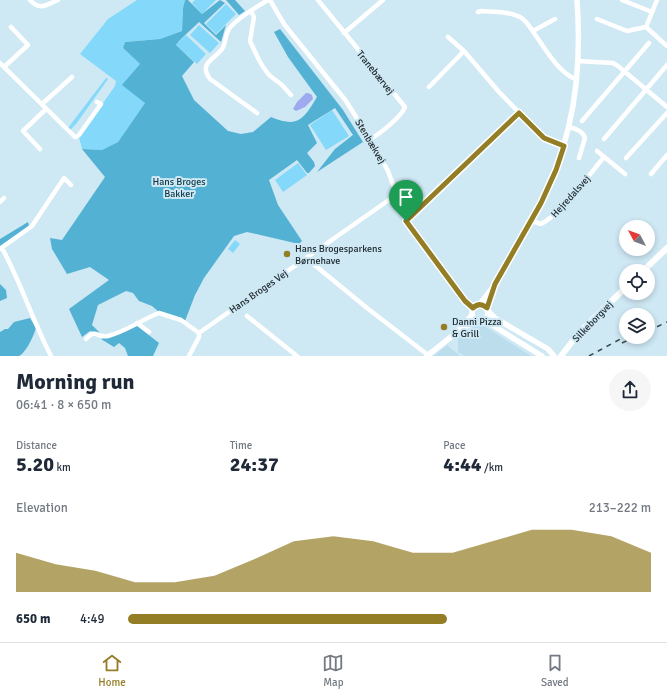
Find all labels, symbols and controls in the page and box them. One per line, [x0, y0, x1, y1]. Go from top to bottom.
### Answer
street label: Tranebærvej [354, 48, 397, 97]
street label: Stenbækvej [352, 117, 388, 166]
street label: Hejredalsvej [549, 173, 593, 220]
park label: Hans Broges Bakker [152, 176, 206, 200]
pin [389, 180, 423, 221]
icon: arrive [395, 186, 417, 208]
north arrow [619, 220, 655, 256]
map controls [619, 220, 655, 344]
place label: Hans Brogesparkens Børnehave [295, 243, 382, 267]
marker: Hans Brogesparkens Børnehave [282, 249, 292, 259]
button: locate [619, 264, 655, 300]
street label: Hans Broges Vej [227, 267, 290, 316]
street label: Silkeborgvej [570, 298, 615, 345]
button: layers [619, 308, 655, 344]
place label: Danni Pizza & Grill [452, 316, 502, 340]
marker: Danni Pizza & Grill [439, 322, 449, 332]
text: Morning run [16, 368, 135, 395]
button: share [609, 369, 651, 411]
text: 06:41 · 8 × 650 m [16, 397, 111, 413]
text: Distance [16, 439, 57, 452]
text: Time [230, 439, 252, 452]
text: Pace [443, 439, 466, 452]
text: 5.20 [16, 452, 54, 477]
text: 24:37 [230, 452, 279, 477]
text: 4:44 [443, 452, 482, 477]
text: km [54, 461, 71, 474]
text: /km [482, 461, 503, 474]
text: Elevation [16, 500, 68, 516]
text: 213–222 m [589, 500, 651, 516]
text: 650 m [16, 611, 50, 627]
text: 4:49 [80, 611, 105, 627]
tab: Home [98, 652, 126, 689]
tab: Map [322, 652, 344, 689]
tab: Saved [541, 652, 569, 689]

